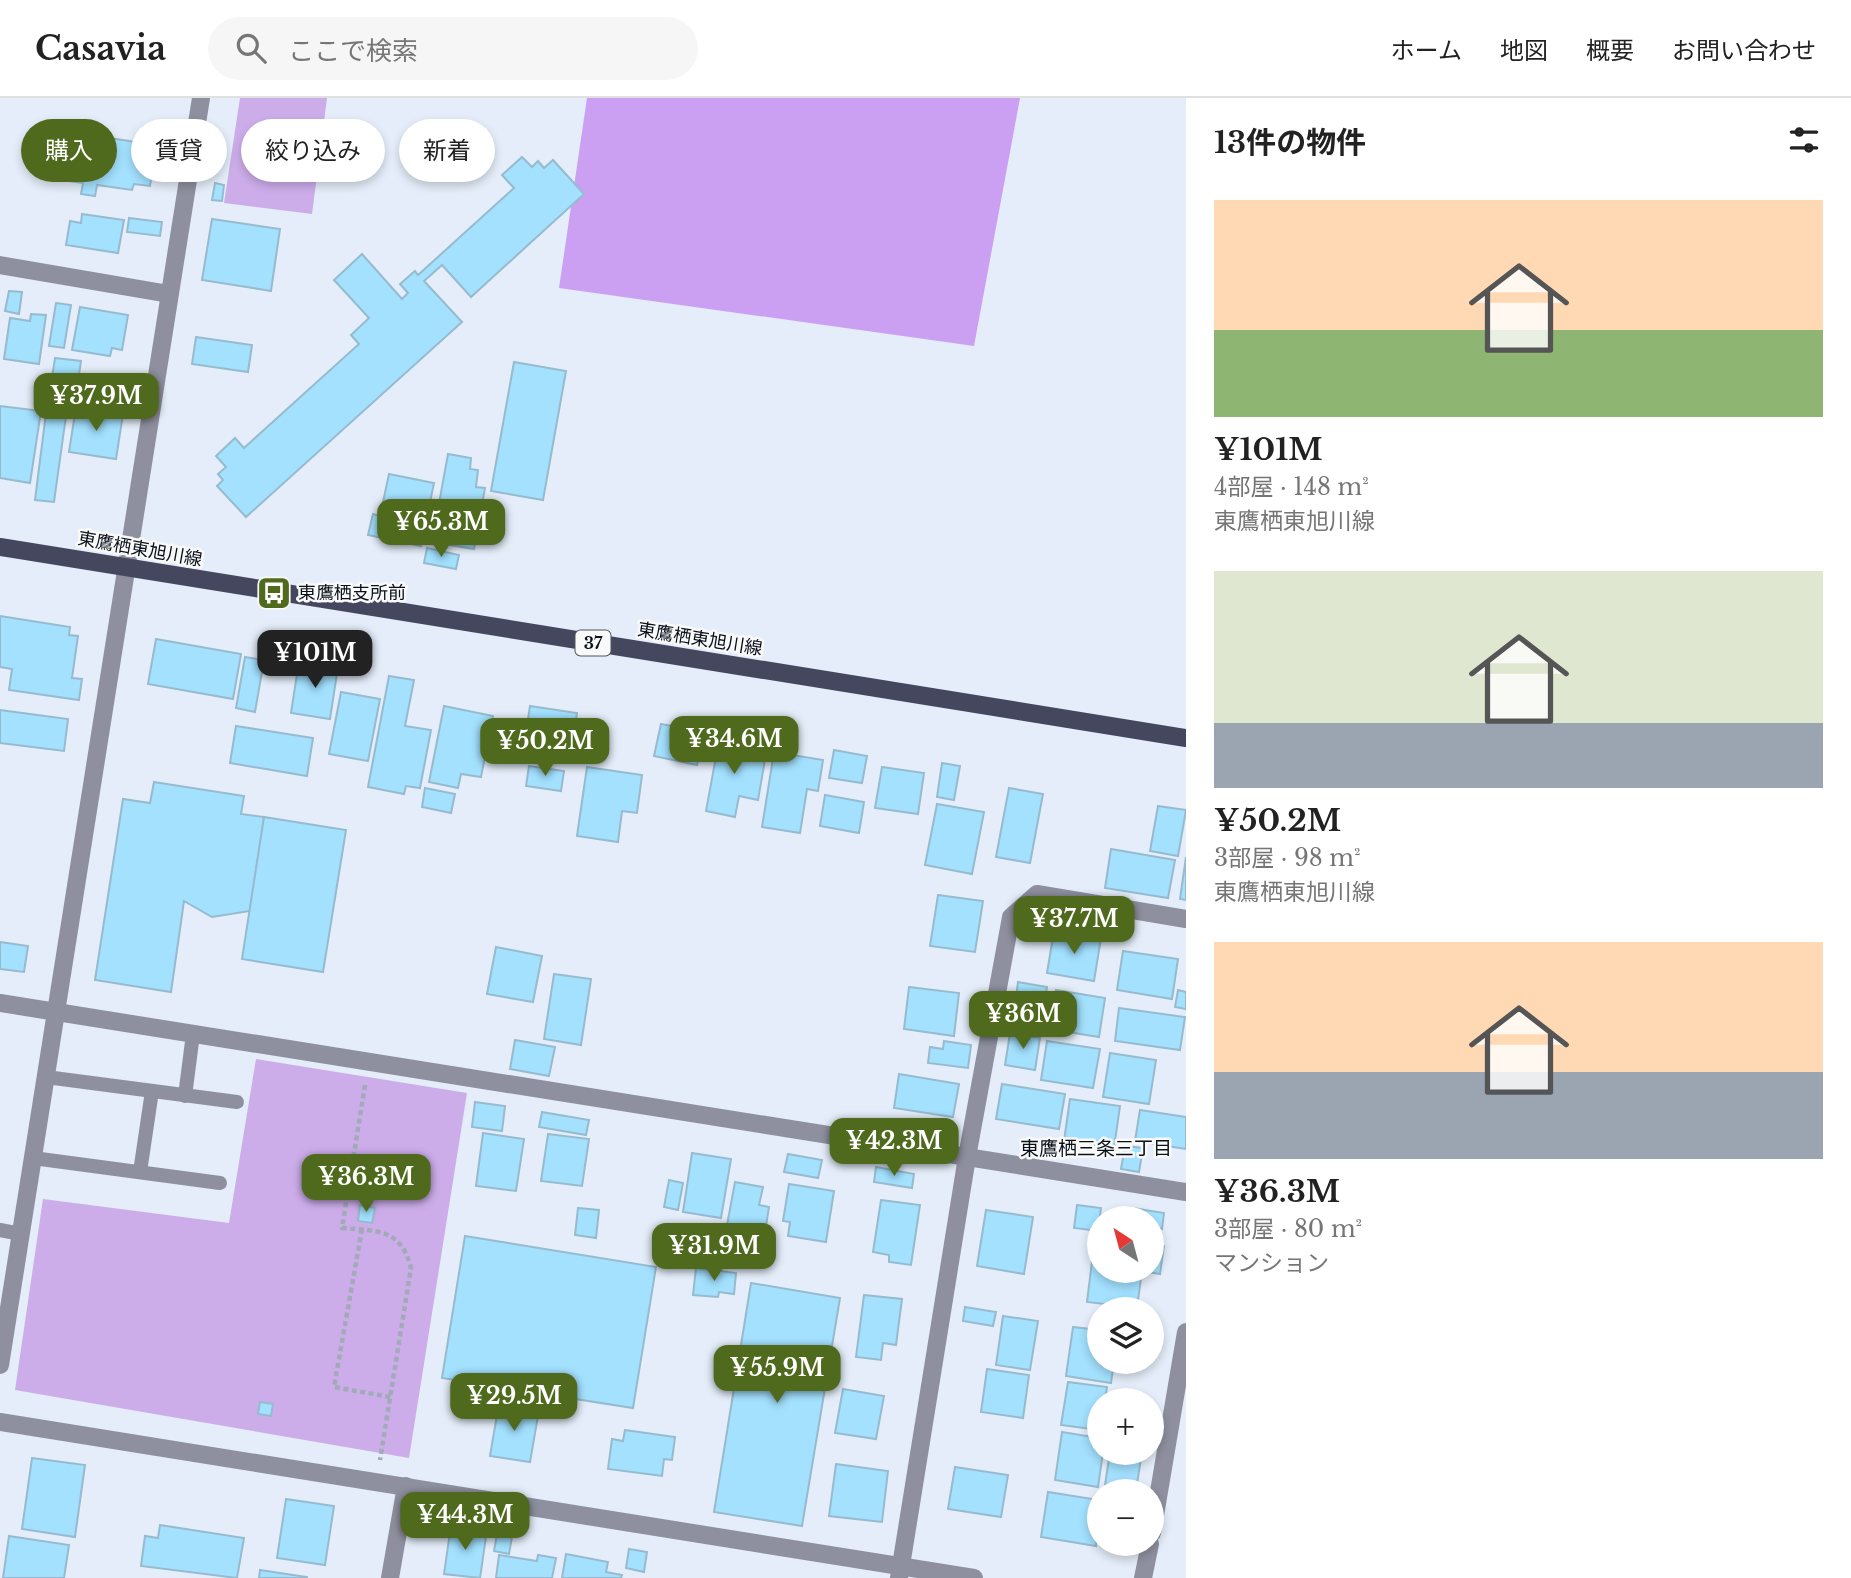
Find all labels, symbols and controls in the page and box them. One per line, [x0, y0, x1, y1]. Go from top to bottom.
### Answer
search box [208, 17, 698, 80]
text: Casavia [35, 28, 166, 69]
icon: search [232, 29, 270, 67]
text: ここで検索 [288, 35, 418, 67]
text: ホーム [1391, 36, 1462, 65]
text: 地図 [1500, 36, 1548, 65]
text: 概要 [1586, 36, 1634, 65]
text: お問い合わせ [1672, 36, 1816, 65]
chip: 購入 [21, 119, 117, 182]
chip: 賃貸 [131, 119, 227, 182]
chip: 絞り込み [241, 119, 385, 182]
chip: 新着 [399, 119, 495, 182]
icon: filters [1785, 121, 1823, 159]
text: 13件の物件 [1214, 124, 1366, 161]
icon: home [1456, 245, 1582, 371]
pin: ¥37.9M [39, 374, 153, 433]
text: ¥37.9M [50, 382, 142, 410]
text: ¥101M [1214, 431, 1323, 468]
text: 4部屋 · 148 m² [1214, 473, 1369, 501]
pin: ¥65.3M [384, 500, 498, 559]
text: 東鷹栖東旭川線 [1214, 507, 1375, 535]
text: ¥65.3M [393, 508, 489, 536]
street label: 東鷹栖東旭川線 [76, 527, 204, 571]
bus stop icon: 東鷹栖支所前 [255, 574, 293, 612]
place label: 東鷹栖支所前 [298, 582, 406, 604]
icon: home [1456, 616, 1582, 742]
street label: 東鷹栖東旭川線 [636, 618, 764, 660]
pin: ¥101M [266, 630, 364, 690]
road number: 37 [576, 630, 610, 656]
text: ¥101M [273, 639, 357, 667]
pin: ¥34.6M [677, 716, 791, 776]
pin: ¥50.2M [488, 718, 602, 778]
text: ¥34.6M [685, 725, 783, 753]
text: ¥50.2M [496, 727, 594, 755]
text: ¥50.2M [1214, 802, 1341, 839]
text: 3部屋 · 98 m² [1214, 844, 1361, 872]
text: 東鷹栖東旭川線 [1214, 878, 1375, 906]
pin: ¥37.7M [1017, 896, 1131, 956]
text: ¥37.7M [1030, 905, 1118, 933]
icon: home [1456, 987, 1582, 1113]
pin: ¥36M [982, 992, 1064, 1051]
text: ¥36M [985, 1000, 1061, 1028]
pin: ¥42.3M [837, 1118, 951, 1178]
text: ¥42.3M [846, 1127, 942, 1155]
district label: 東鷹栖三条三丁目 [1020, 1137, 1172, 1160]
pin: ¥36.3M [309, 1154, 423, 1214]
text: ¥36.3M [318, 1163, 414, 1191]
text: ¥36.3M [1214, 1173, 1340, 1210]
north arrow [1087, 1206, 1164, 1283]
map controls [1087, 1206, 1164, 1556]
text: 3部屋 · 80 m² [1214, 1215, 1362, 1243]
pin: ¥31.9M [657, 1224, 771, 1283]
text: ¥31.9M [668, 1232, 760, 1260]
text: マンション [1214, 1249, 1329, 1277]
button: layers [1087, 1297, 1164, 1374]
pin: ¥55.9M [720, 1346, 834, 1405]
text: ¥55.9M [730, 1354, 824, 1382]
pin: ¥29.5M [457, 1374, 571, 1433]
text: ¥29.5M [466, 1382, 562, 1410]
button: + [1087, 1388, 1164, 1465]
button: − [1087, 1479, 1164, 1556]
pin: ¥44.3M [408, 1492, 522, 1552]
text: ¥44.3M [416, 1501, 514, 1529]

